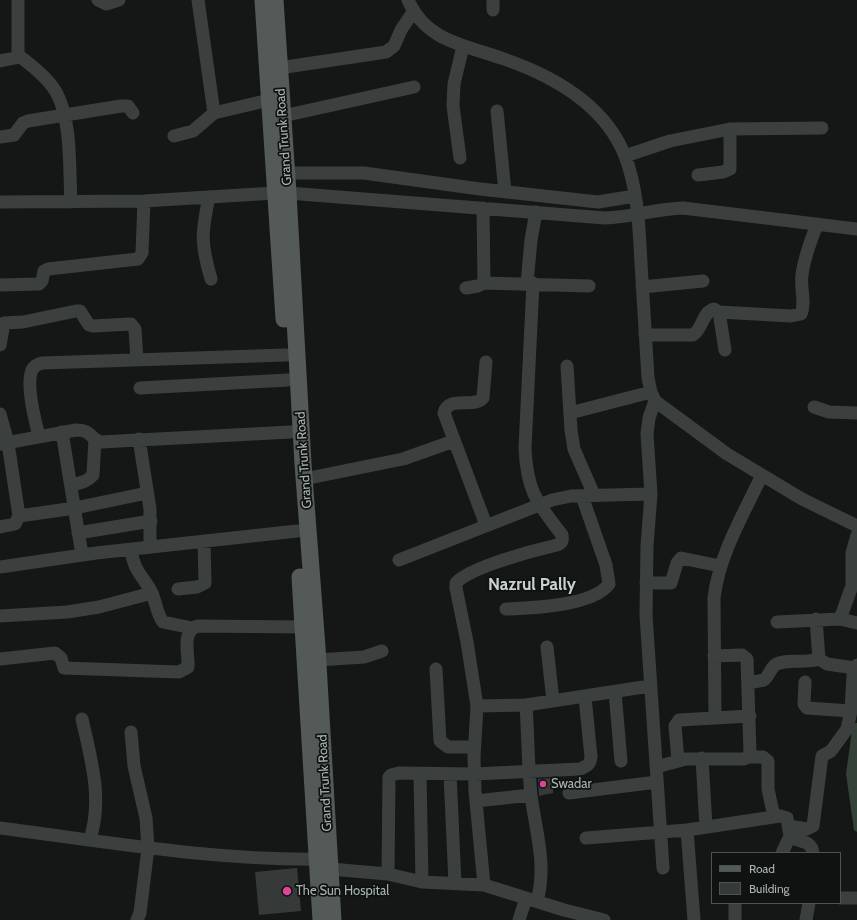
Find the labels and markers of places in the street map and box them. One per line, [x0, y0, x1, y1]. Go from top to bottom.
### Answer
place label: Swadar [551, 776, 592, 792]
marker: Swadar [538, 779, 548, 789]
place label: The Sun Hospital [296, 883, 389, 899]
marker: The Sun Hospital [281, 885, 293, 897]

